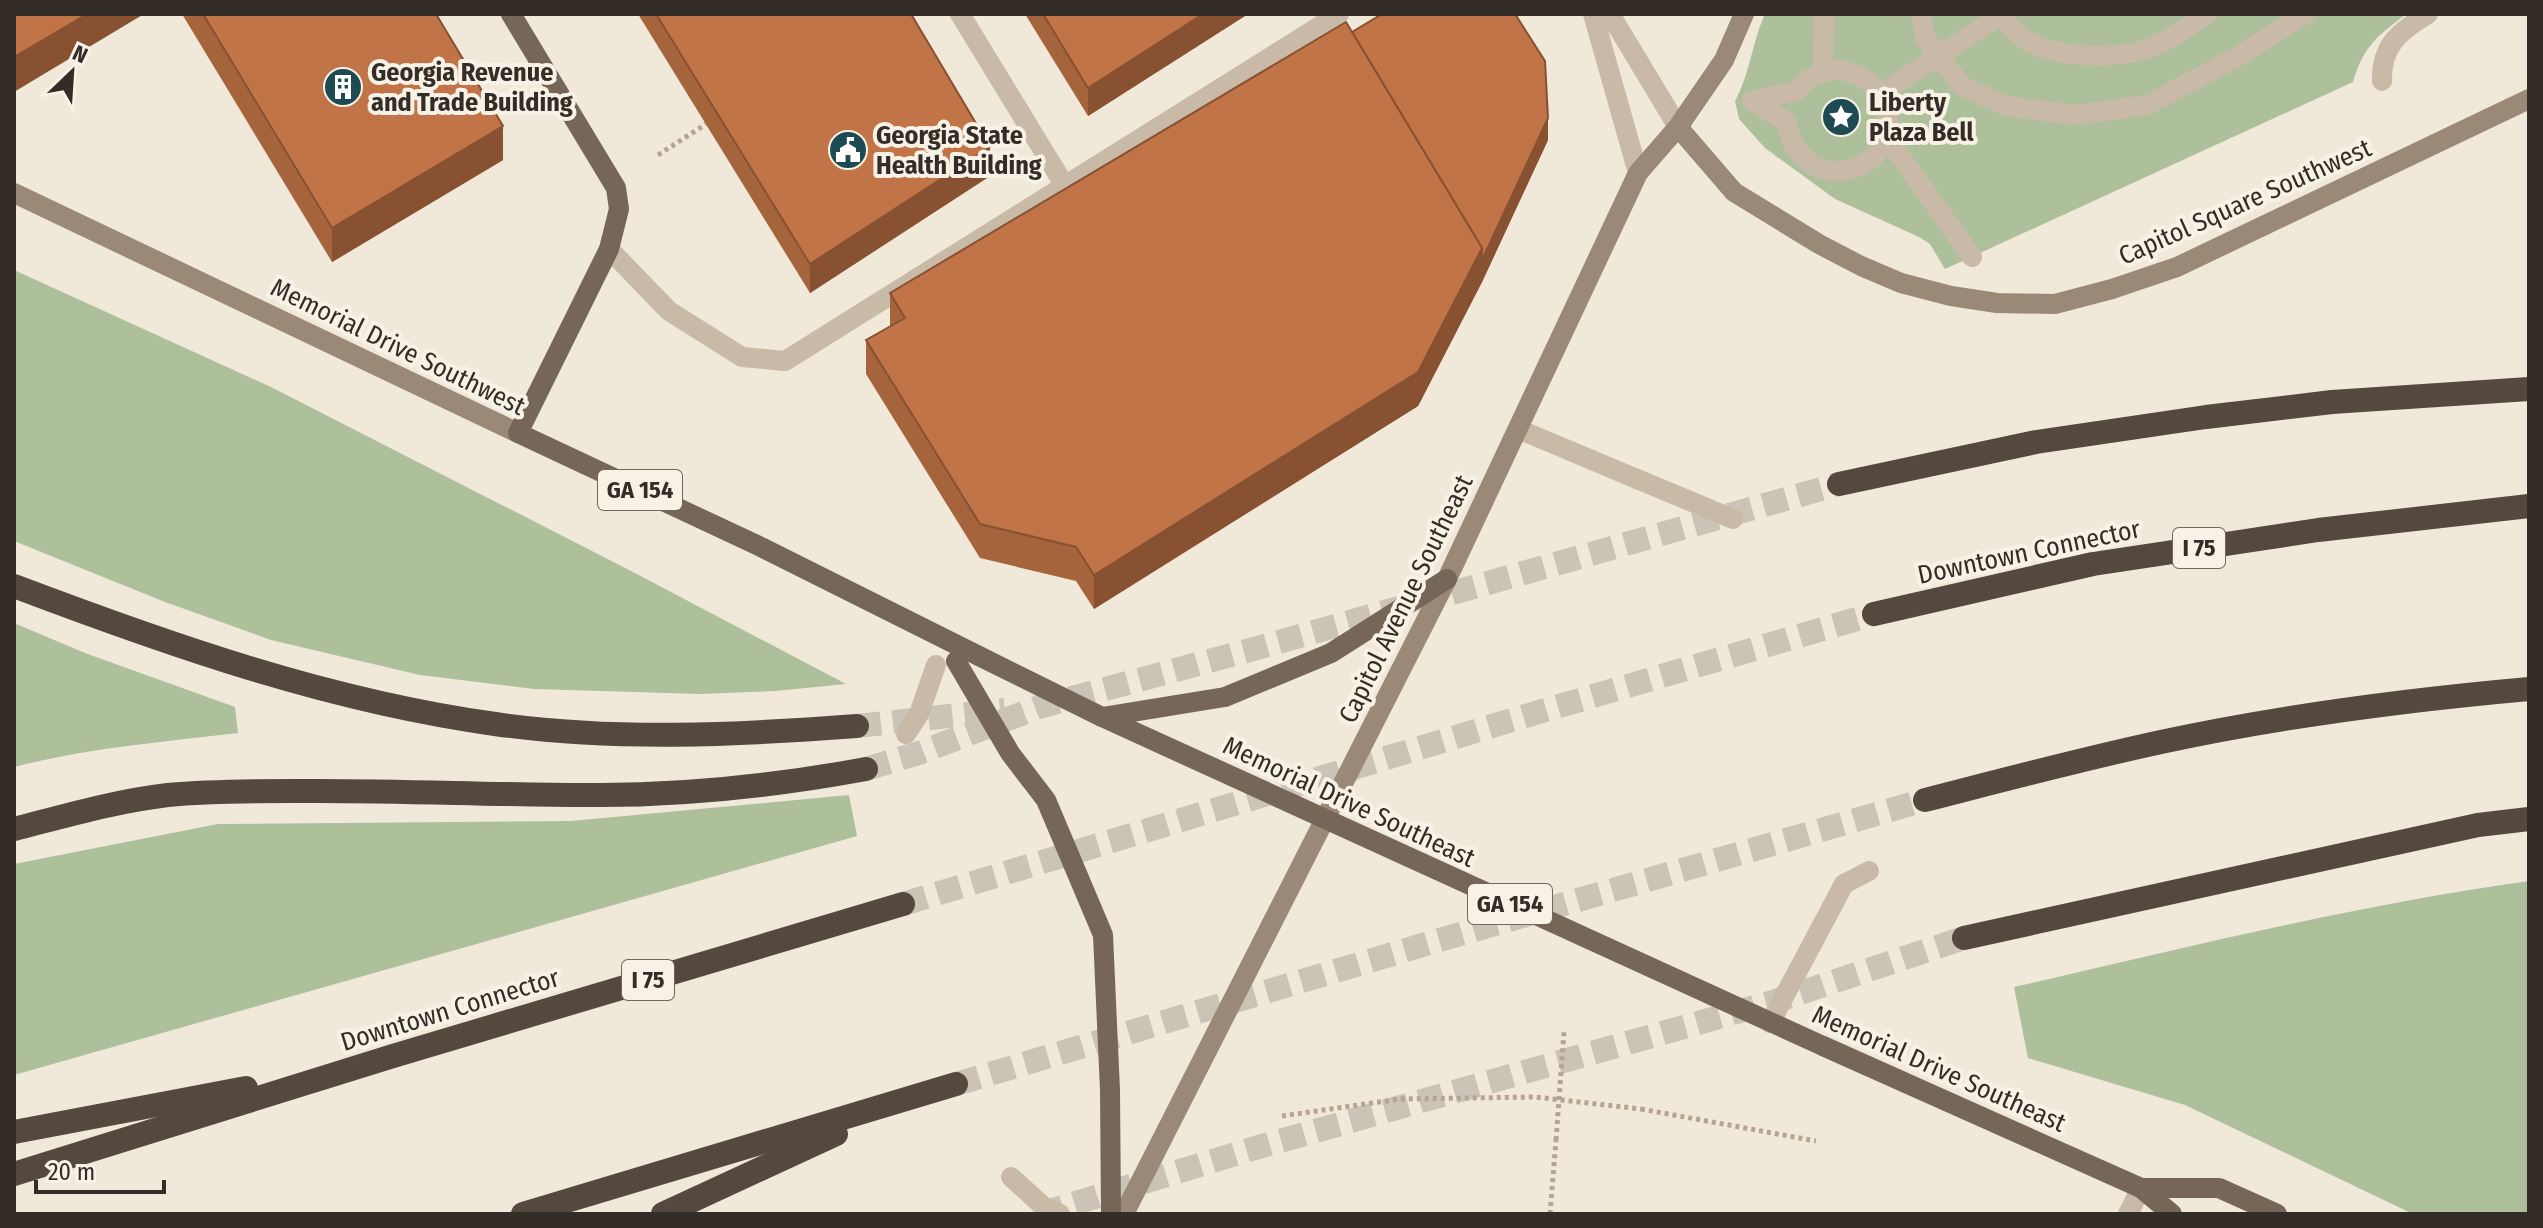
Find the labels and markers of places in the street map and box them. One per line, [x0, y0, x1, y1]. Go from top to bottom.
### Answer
place label: Georgia Revenue and Trade Building [371, 57, 573, 118]
building icon: Georgia Revenue and Trade Building [322, 66, 364, 108]
place label: Liberty Plaza Bell [1869, 87, 1975, 148]
place icon: Liberty Plaza Bell [1820, 96, 1862, 138]
place label: Georgia State Health Building [876, 120, 1042, 181]
public building icon: Georgia State Health Building [827, 129, 869, 171]

